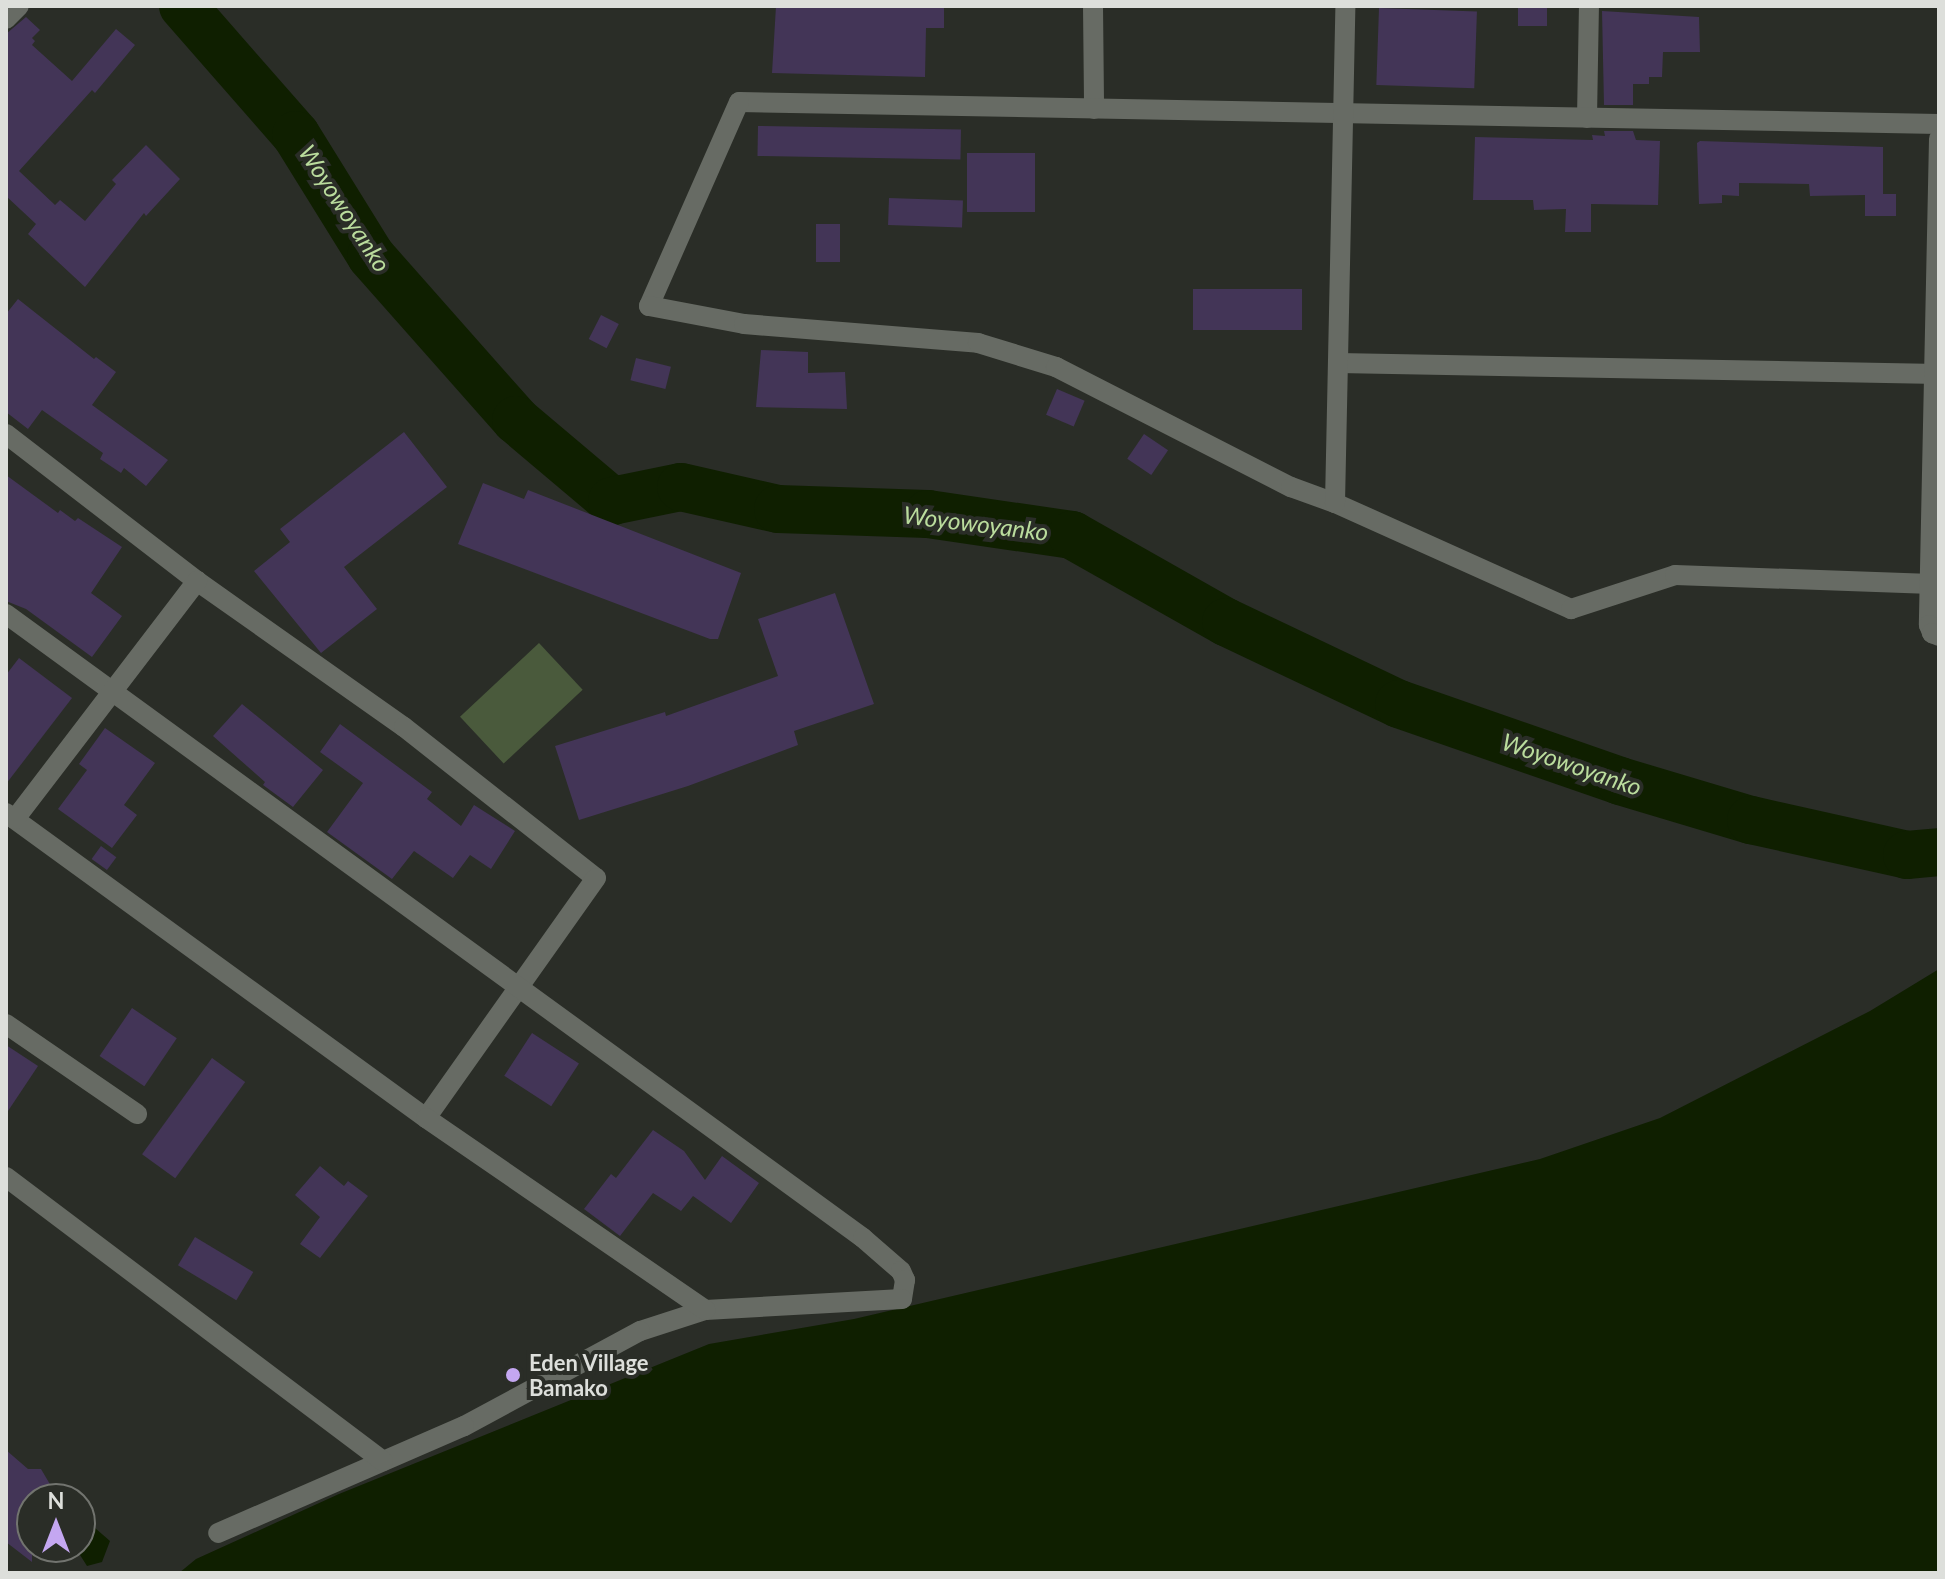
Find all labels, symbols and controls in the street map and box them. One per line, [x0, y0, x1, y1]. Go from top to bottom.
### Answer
water label: Woyowoyanko [293, 139, 397, 277]
water label: Woyowoyanko [902, 500, 1050, 546]
water label: Woyowoyanko [1498, 727, 1646, 801]
place label: Eden Village Bamako [529, 1349, 649, 1400]
marker: Eden Village Bamako [504, 1366, 522, 1384]
north arrow [16, 1483, 96, 1563]
text: N [48, 1487, 64, 1514]

